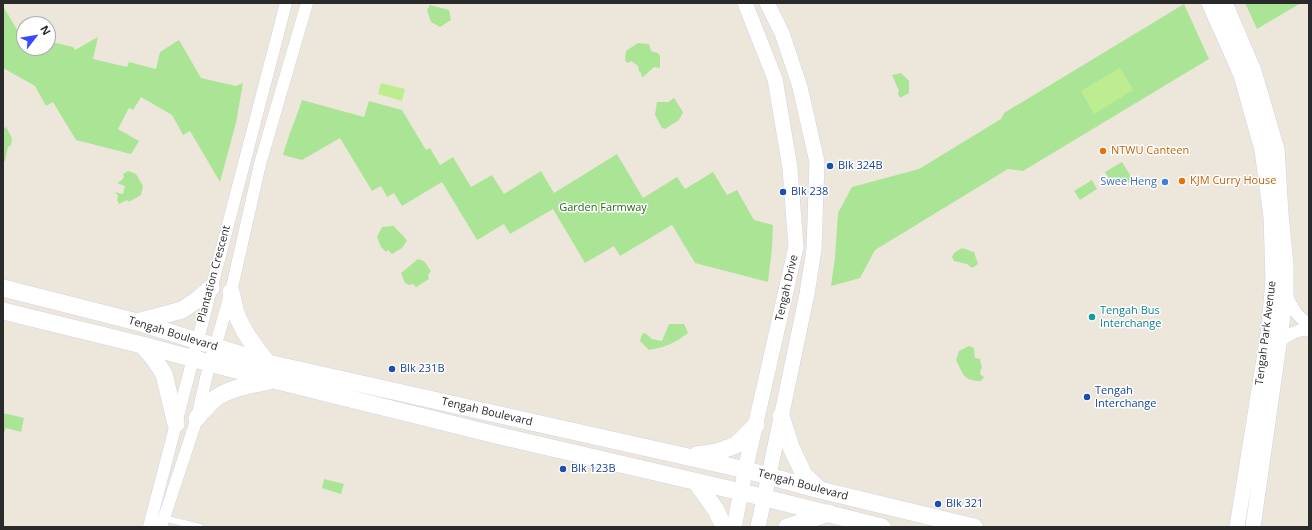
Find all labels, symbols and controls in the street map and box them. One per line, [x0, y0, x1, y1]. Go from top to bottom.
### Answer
north arrow [16, 16, 56, 56]
text: N [37, 22, 55, 38]
place label: NTWU Canteen [1111, 144, 1189, 158]
marker: NTWU Canteen [1098, 146, 1108, 156]
place label: Blk 324B [838, 159, 882, 173]
marker: Blk 324B [825, 161, 835, 171]
place label: KJM Curry House [1190, 174, 1276, 188]
place label: Swee Heng [1100, 175, 1157, 189]
marker: KJM Curry House [1177, 176, 1187, 186]
marker: Swee Heng [1160, 177, 1170, 187]
place label: Blk 238 [791, 185, 828, 199]
marker: Blk 238 [778, 187, 788, 197]
park label: Garden Farmway [559, 201, 647, 215]
street label: Plantation Crescent [195, 224, 233, 324]
street label: Tengah Drive [773, 254, 801, 322]
street label: Tengah Park Avenue [1253, 280, 1279, 386]
place label: Tengah Bus Interchange [1100, 304, 1161, 330]
marker: Tengah Bus Interchange [1087, 312, 1097, 322]
street label: Tengah Boulevard [127, 314, 219, 354]
place label: Blk 231B [400, 362, 444, 376]
marker: Blk 231B [387, 364, 397, 374]
place label: Tengah Interchange [1095, 384, 1156, 410]
marker: Tengah Interchange [1082, 392, 1092, 402]
street label: Tengah Boulevard [440, 395, 534, 429]
place label: Blk 123B [571, 462, 615, 476]
marker: Blk 123B [558, 464, 568, 474]
street label: Tengah Boulevard [756, 467, 850, 503]
place label: Blk 321 [946, 497, 983, 511]
marker: Blk 321 [933, 499, 943, 509]

